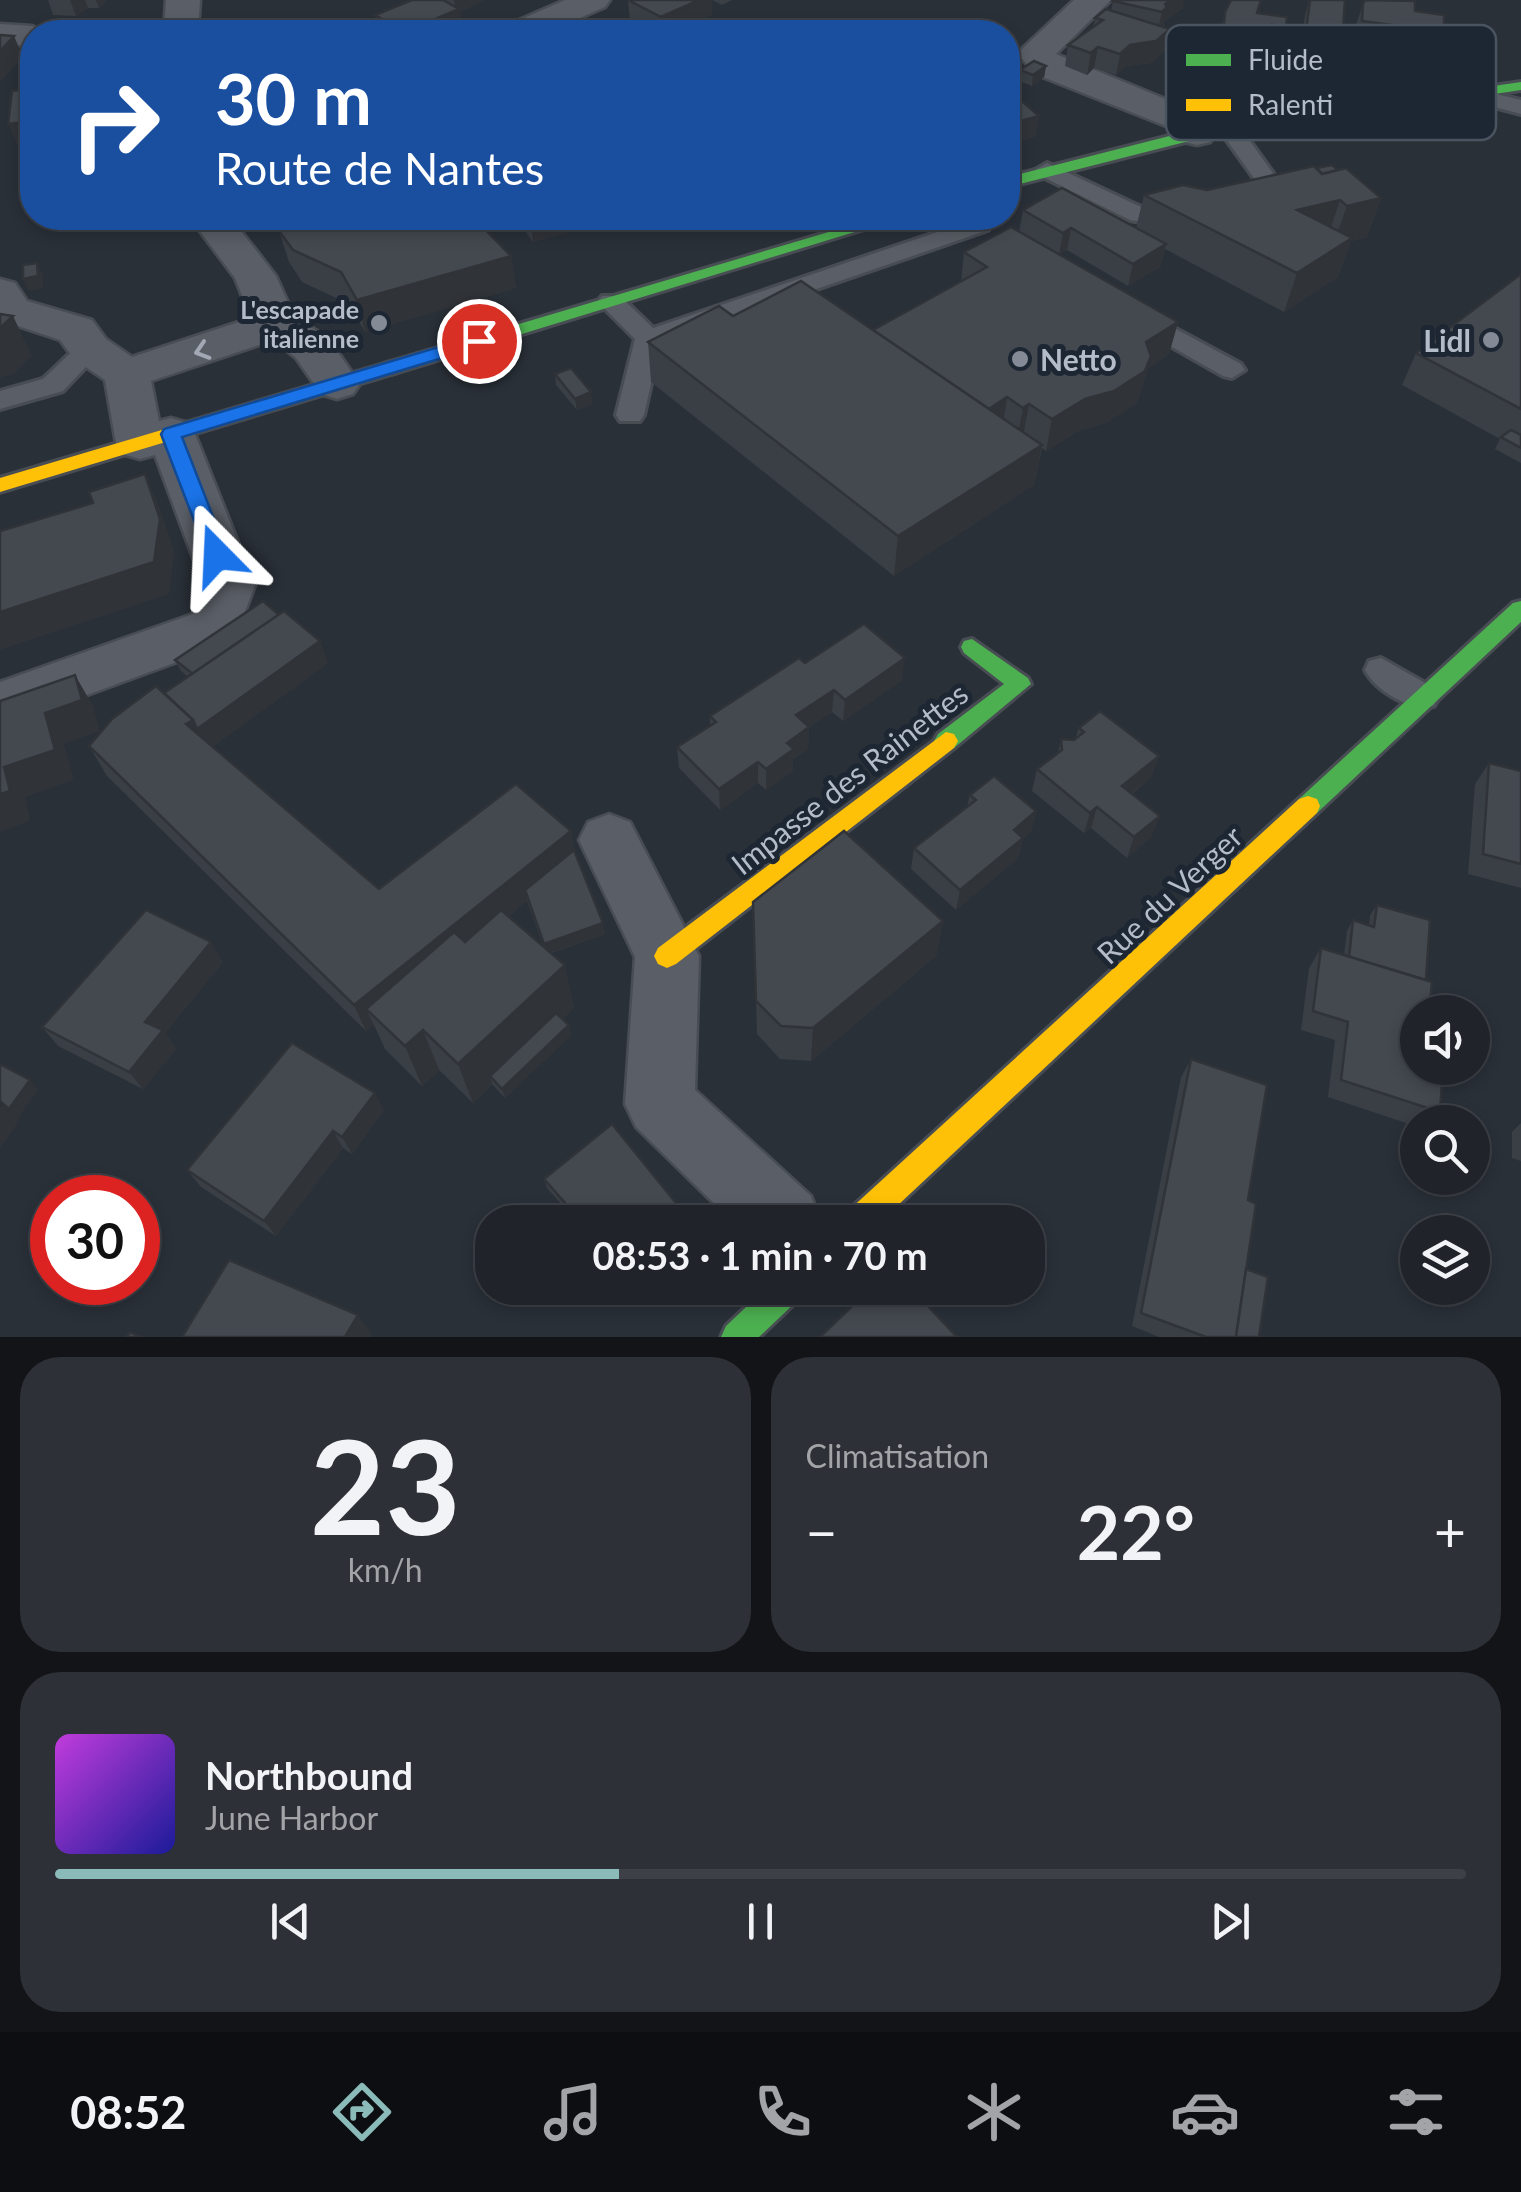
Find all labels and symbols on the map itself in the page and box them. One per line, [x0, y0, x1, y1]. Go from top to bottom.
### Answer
legend [1166, 25, 1496, 140]
text: Fluide [1248, 42, 1323, 76]
text: Ralenti [1248, 87, 1333, 121]
place label: L'escapade italienne [240, 294, 359, 353]
pin [437, 299, 522, 384]
marker: L'escapade italienne [368, 312, 390, 334]
place label: Lidl [1423, 322, 1471, 358]
marker: Lidl [1480, 329, 1502, 351]
one-way arrow [195, 340, 212, 360]
place label: Netto [1040, 341, 1117, 377]
marker: Netto [1009, 348, 1031, 370]
position arrow [165, 503, 269, 607]
street label: Impasse des Rainettes [724, 675, 974, 881]
street label: Rue du Verger [1089, 818, 1249, 970]
speed limit sign: 30 [30, 1175, 160, 1305]

